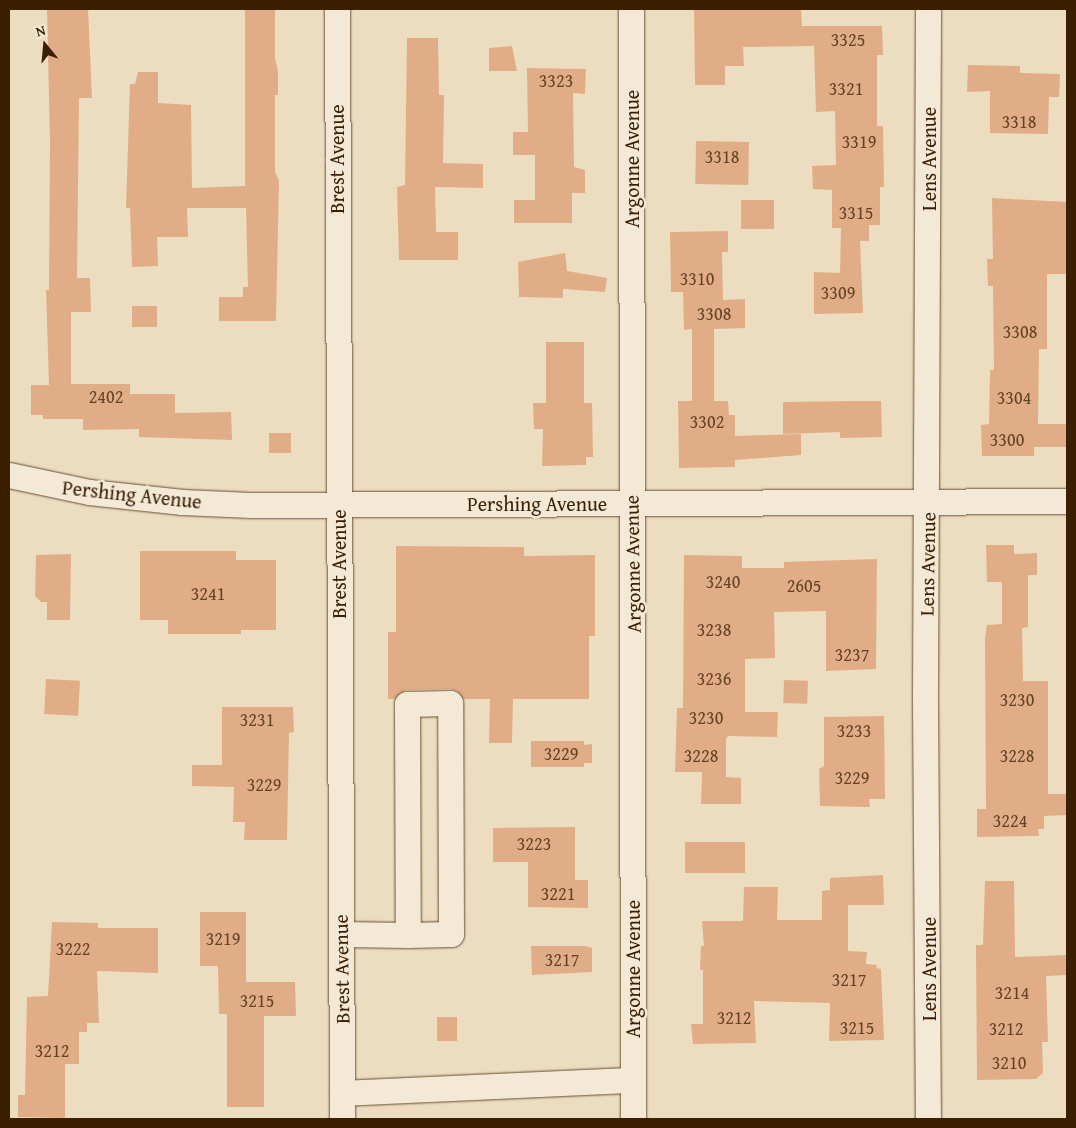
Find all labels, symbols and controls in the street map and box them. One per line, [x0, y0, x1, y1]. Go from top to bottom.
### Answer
north arrow [20, 20, 70, 70]
text: N [33, 20, 48, 42]
house number: 3325 [831, 29, 865, 51]
house number: 3323 [539, 70, 573, 92]
house number: 3321 [829, 78, 863, 100]
street label: Argonne Avenue [619, 90, 643, 228]
street label: Brest Avenue [324, 104, 348, 214]
street label: Lens Avenue [916, 107, 940, 211]
house number: 3318 [1002, 111, 1036, 133]
house number: 3319 [842, 131, 876, 153]
house number: 3318 [705, 146, 739, 168]
house number: 3315 [839, 202, 873, 224]
house number: 3310 [680, 268, 714, 290]
house number: 3309 [821, 282, 855, 304]
house number: 3308 [697, 303, 731, 325]
house number: 3308 [1003, 321, 1037, 343]
house number: 2402 [89, 386, 123, 408]
house number: 3304 [997, 387, 1031, 409]
house number: 3302 [690, 411, 724, 433]
house number: 3300 [990, 429, 1024, 451]
street label: Pershing Avenue [61, 475, 203, 513]
street label: Pershing Avenue [467, 491, 607, 515]
street label: Argonne Avenue [619, 495, 645, 633]
street label: Brest Avenue [326, 509, 350, 619]
street label: Lens Avenue [914, 512, 940, 616]
house number: 3240 [706, 571, 740, 593]
house number: 2605 [787, 575, 821, 597]
house number: 3241 [191, 583, 225, 605]
house number: 3238 [697, 619, 731, 641]
house number: 3237 [835, 644, 869, 666]
house number: 3236 [697, 668, 731, 690]
house number: 3230 [1000, 689, 1034, 711]
house number: 3230 [689, 707, 723, 729]
house number: 3231 [240, 709, 274, 731]
house number: 3233 [837, 720, 871, 742]
house number: 3229 [544, 743, 578, 765]
house number: 3228 [684, 745, 718, 767]
house number: 3228 [1000, 745, 1034, 767]
house number: 3229 [835, 767, 869, 789]
house number: 3229 [247, 774, 281, 796]
house number: 3224 [993, 810, 1027, 832]
house number: 3223 [517, 833, 551, 855]
house number: 3221 [541, 883, 575, 905]
street label: Argonne Avenue [620, 900, 644, 1038]
street label: Brest Avenue [328, 914, 354, 1024]
street label: Lens Avenue [916, 917, 940, 1021]
house number: 3219 [206, 928, 240, 950]
house number: 3222 [56, 938, 90, 960]
house number: 3217 [545, 949, 579, 971]
house number: 3217 [832, 969, 866, 991]
house number: 3214 [995, 982, 1029, 1004]
house number: 3215 [240, 990, 274, 1012]
house number: 3212 [717, 1007, 751, 1029]
house number: 3215 [840, 1017, 874, 1039]
house number: 3212 [989, 1018, 1023, 1040]
house number: 3212 [35, 1040, 69, 1062]
house number: 3210 [992, 1052, 1026, 1074]

